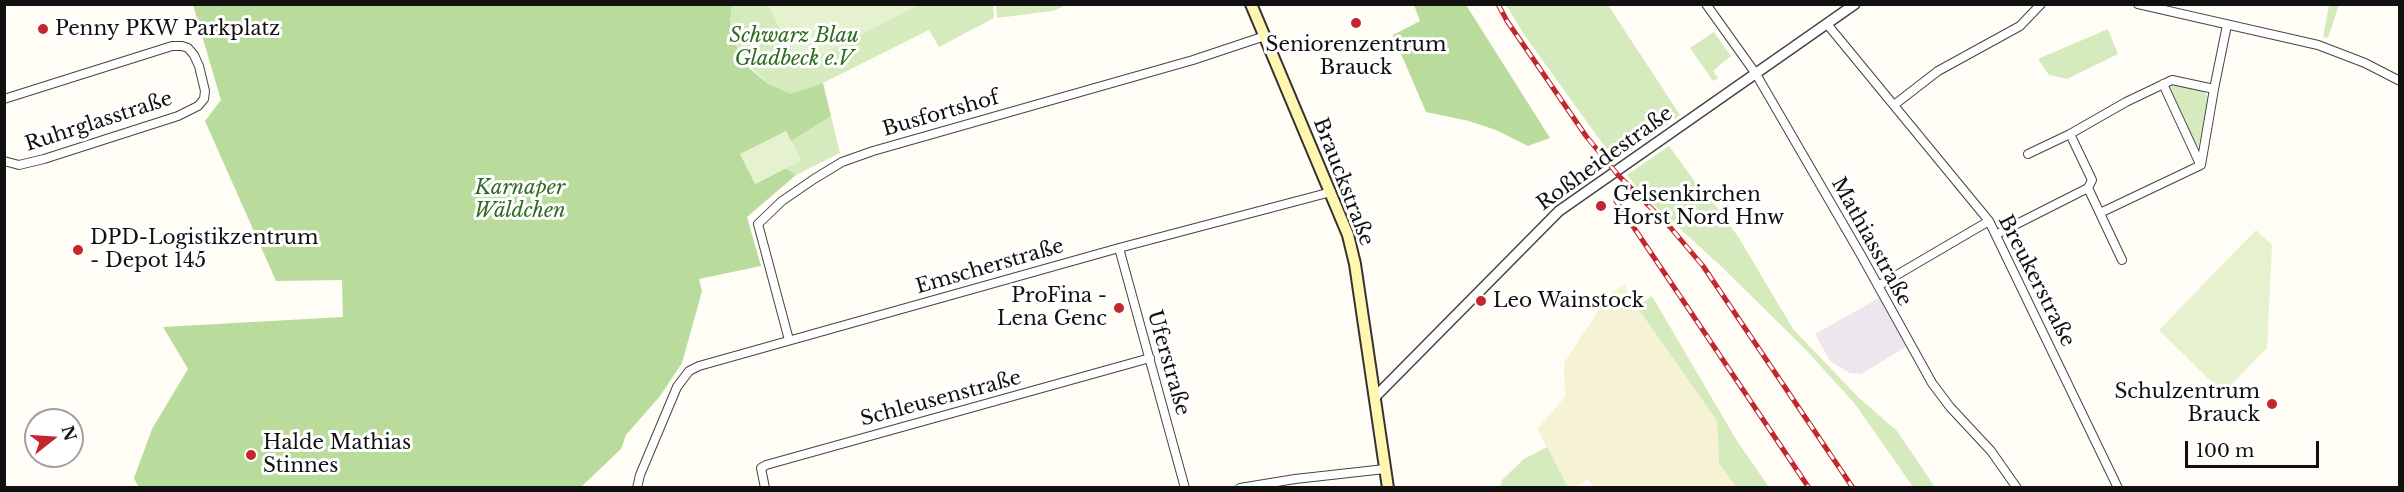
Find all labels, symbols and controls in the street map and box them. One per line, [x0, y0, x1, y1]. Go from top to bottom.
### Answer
marker: Seniorenzentrum Brauck [1349, 16, 1363, 30]
place label: Penny PKW Parkplatz [55, 17, 280, 41]
marker: Penny PKW Parkplatz [36, 22, 50, 36]
park label: Schwarz Blau Gladbeck e.V [729, 24, 859, 71]
place label: Seniorenzentrum Brauck [1266, 33, 1446, 80]
street label: Busfortshof [880, 86, 1002, 142]
street label: Ruhrglasstraße [22, 87, 176, 157]
street label: Roßheidestraße [1533, 102, 1677, 216]
street label: Brauckstraße [1308, 115, 1378, 249]
street label: Mathiasstraße [1826, 173, 1916, 311]
park label: Karnaper Wäldchen [474, 176, 566, 223]
place label: Gelsenkirchen Horst Nord Hnw [1613, 183, 1784, 230]
marker: Gelsenkirchen Horst Nord Hnw [1594, 199, 1608, 213]
street label: Breukerstraße [1993, 211, 2079, 351]
place label: DPD-Logistikzentrum - Depot 145 [90, 226, 318, 273]
street label: Emscherstraße [913, 234, 1067, 300]
marker: DPD-Logistikzentrum - Depot 145 [71, 243, 85, 257]
place label: ProFina - Lena Genc [997, 284, 1107, 331]
place label: Leo Wainstock [1493, 289, 1644, 313]
marker: Leo Wainstock [1474, 294, 1488, 308]
marker: ProFina - Lena Genc [1112, 301, 1126, 315]
street label: Uferstraße [1142, 308, 1194, 418]
street label: Schleusenstraße [858, 366, 1024, 432]
place label: Schulzentrum Brauck [2114, 380, 2260, 427]
marker: Schulzentrum Brauck [2265, 397, 2279, 411]
north arrow [24, 408, 84, 468]
text: N [58, 423, 81, 443]
scale bar [2188, 429, 2322, 467]
place label: Halde Mathias Stinnes [263, 431, 411, 478]
text: 100 m [2196, 440, 2254, 462]
marker: Halde Mathias Stinnes [244, 448, 258, 462]

